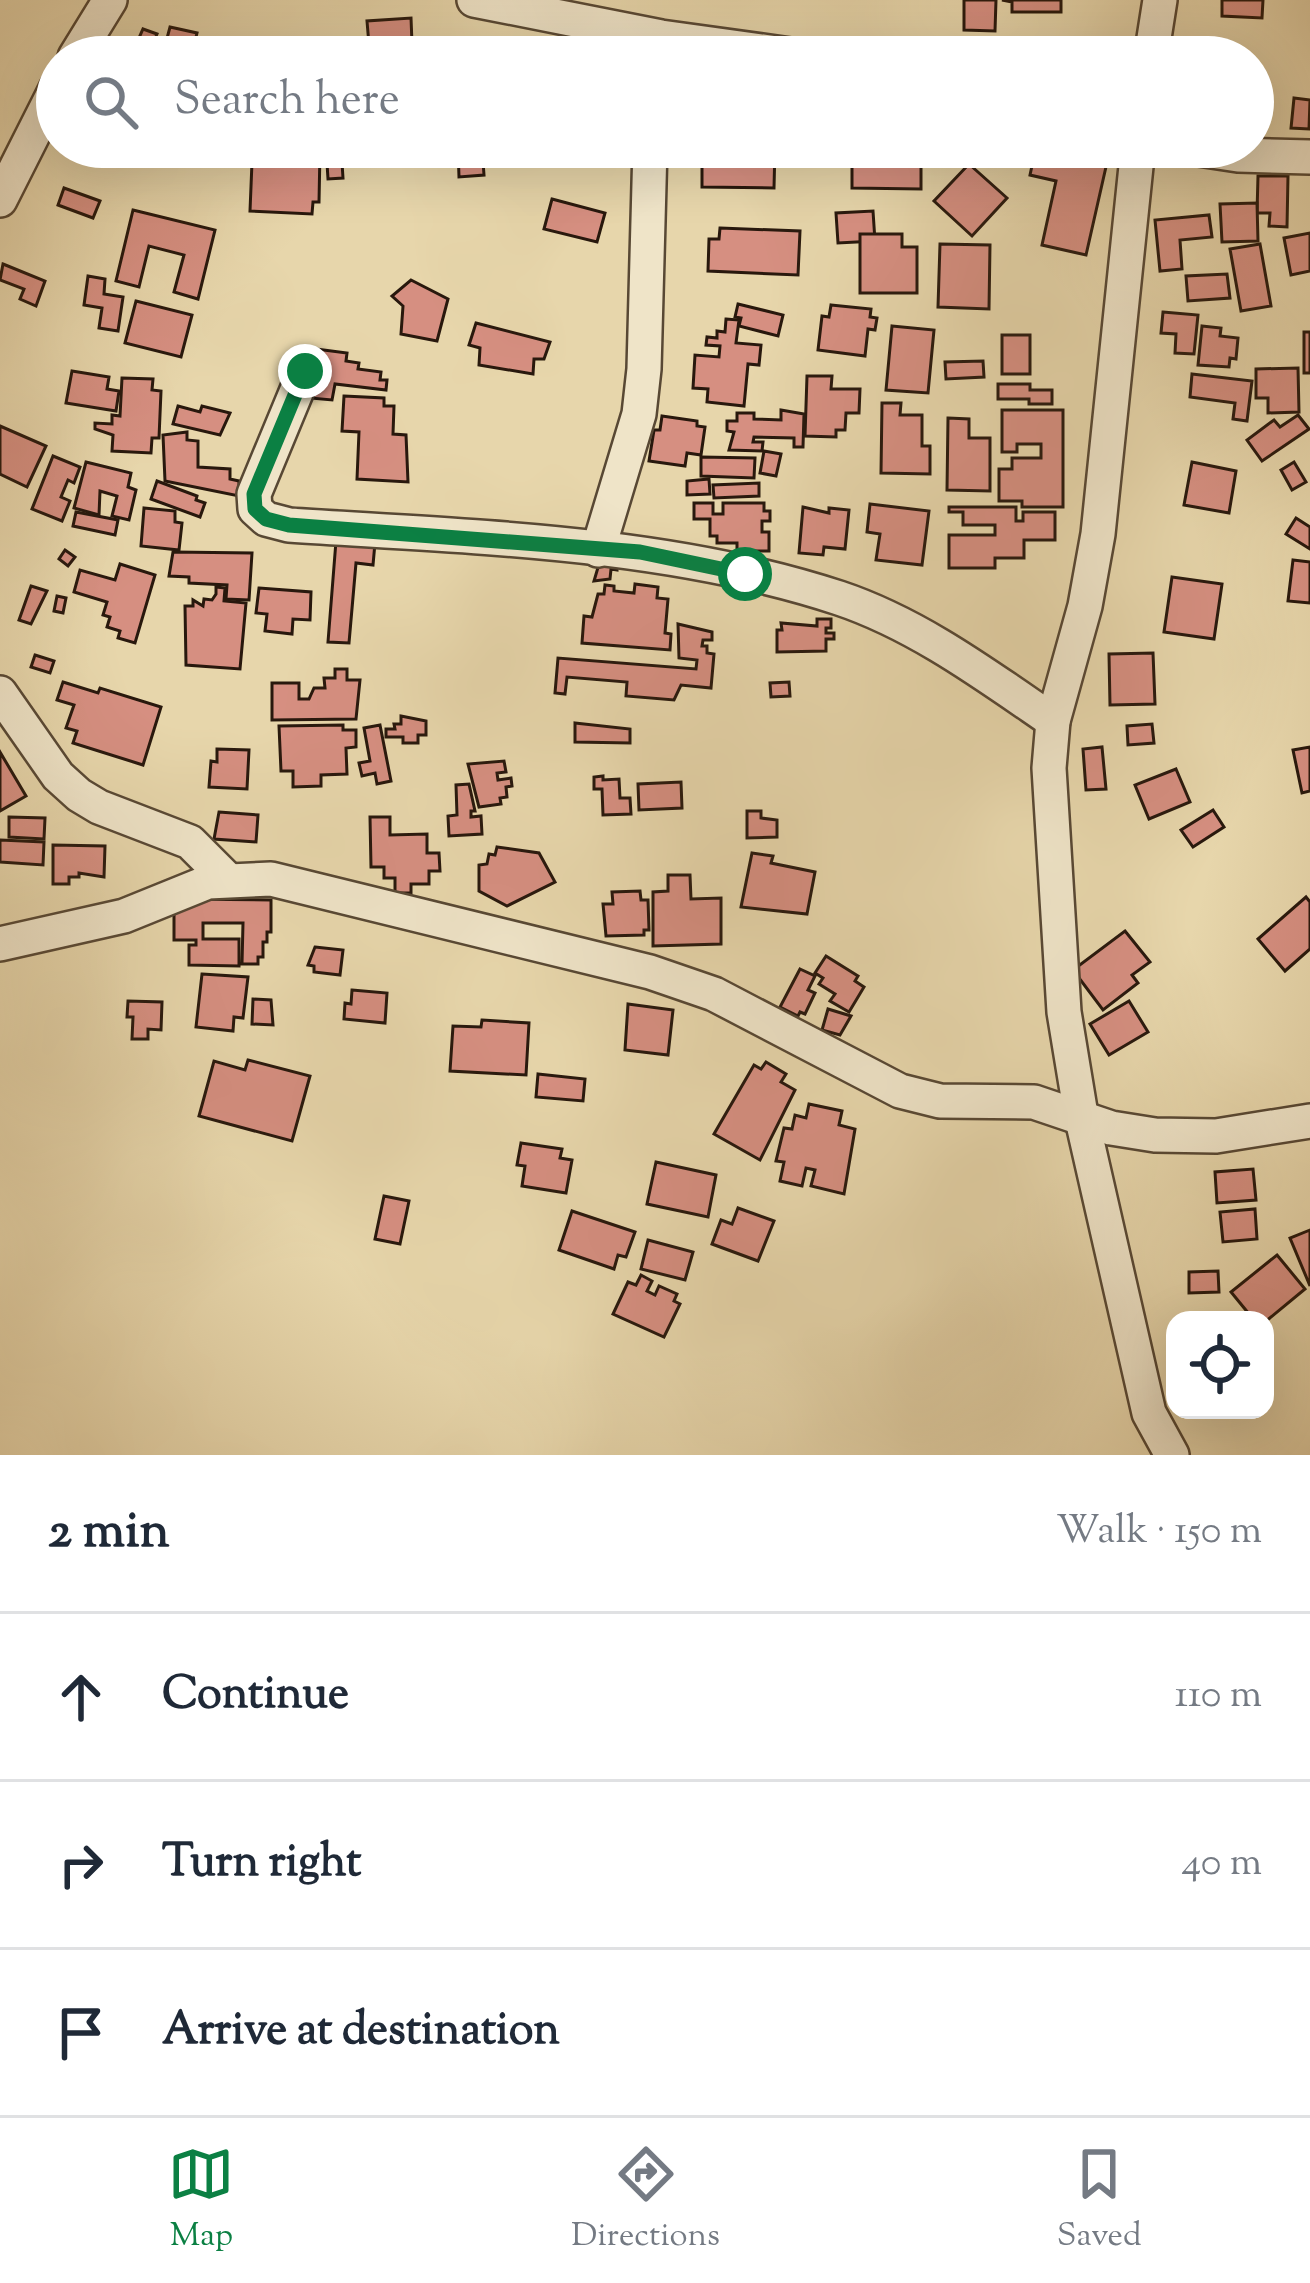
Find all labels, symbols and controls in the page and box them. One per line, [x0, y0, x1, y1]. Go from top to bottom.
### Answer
search box [36, 36, 1274, 168]
icon: search [78, 69, 144, 135]
text: Search here [174, 70, 400, 135]
route end [278, 344, 332, 398]
route start [718, 547, 772, 601]
map controls [1166, 1311, 1274, 1419]
button: locate [1166, 1311, 1274, 1419]
text: 2 min [48, 1497, 170, 1570]
text: Walk · 150 m [1056, 1505, 1262, 1561]
icon: ahead [48, 1664, 114, 1730]
text: Continue [162, 1664, 349, 1729]
text: 110 m [1175, 1669, 1262, 1725]
icon: right [48, 1832, 114, 1898]
text: Turn right [162, 1832, 361, 1897]
text: 40 m [1182, 1837, 1262, 1893]
icon: arrive [48, 2000, 114, 2066]
text: Arrive at destination [162, 2000, 560, 2065]
tab: Map [168, 2141, 234, 2261]
tab: Directions [571, 2141, 720, 2261]
tab: Saved [1057, 2141, 1142, 2261]

